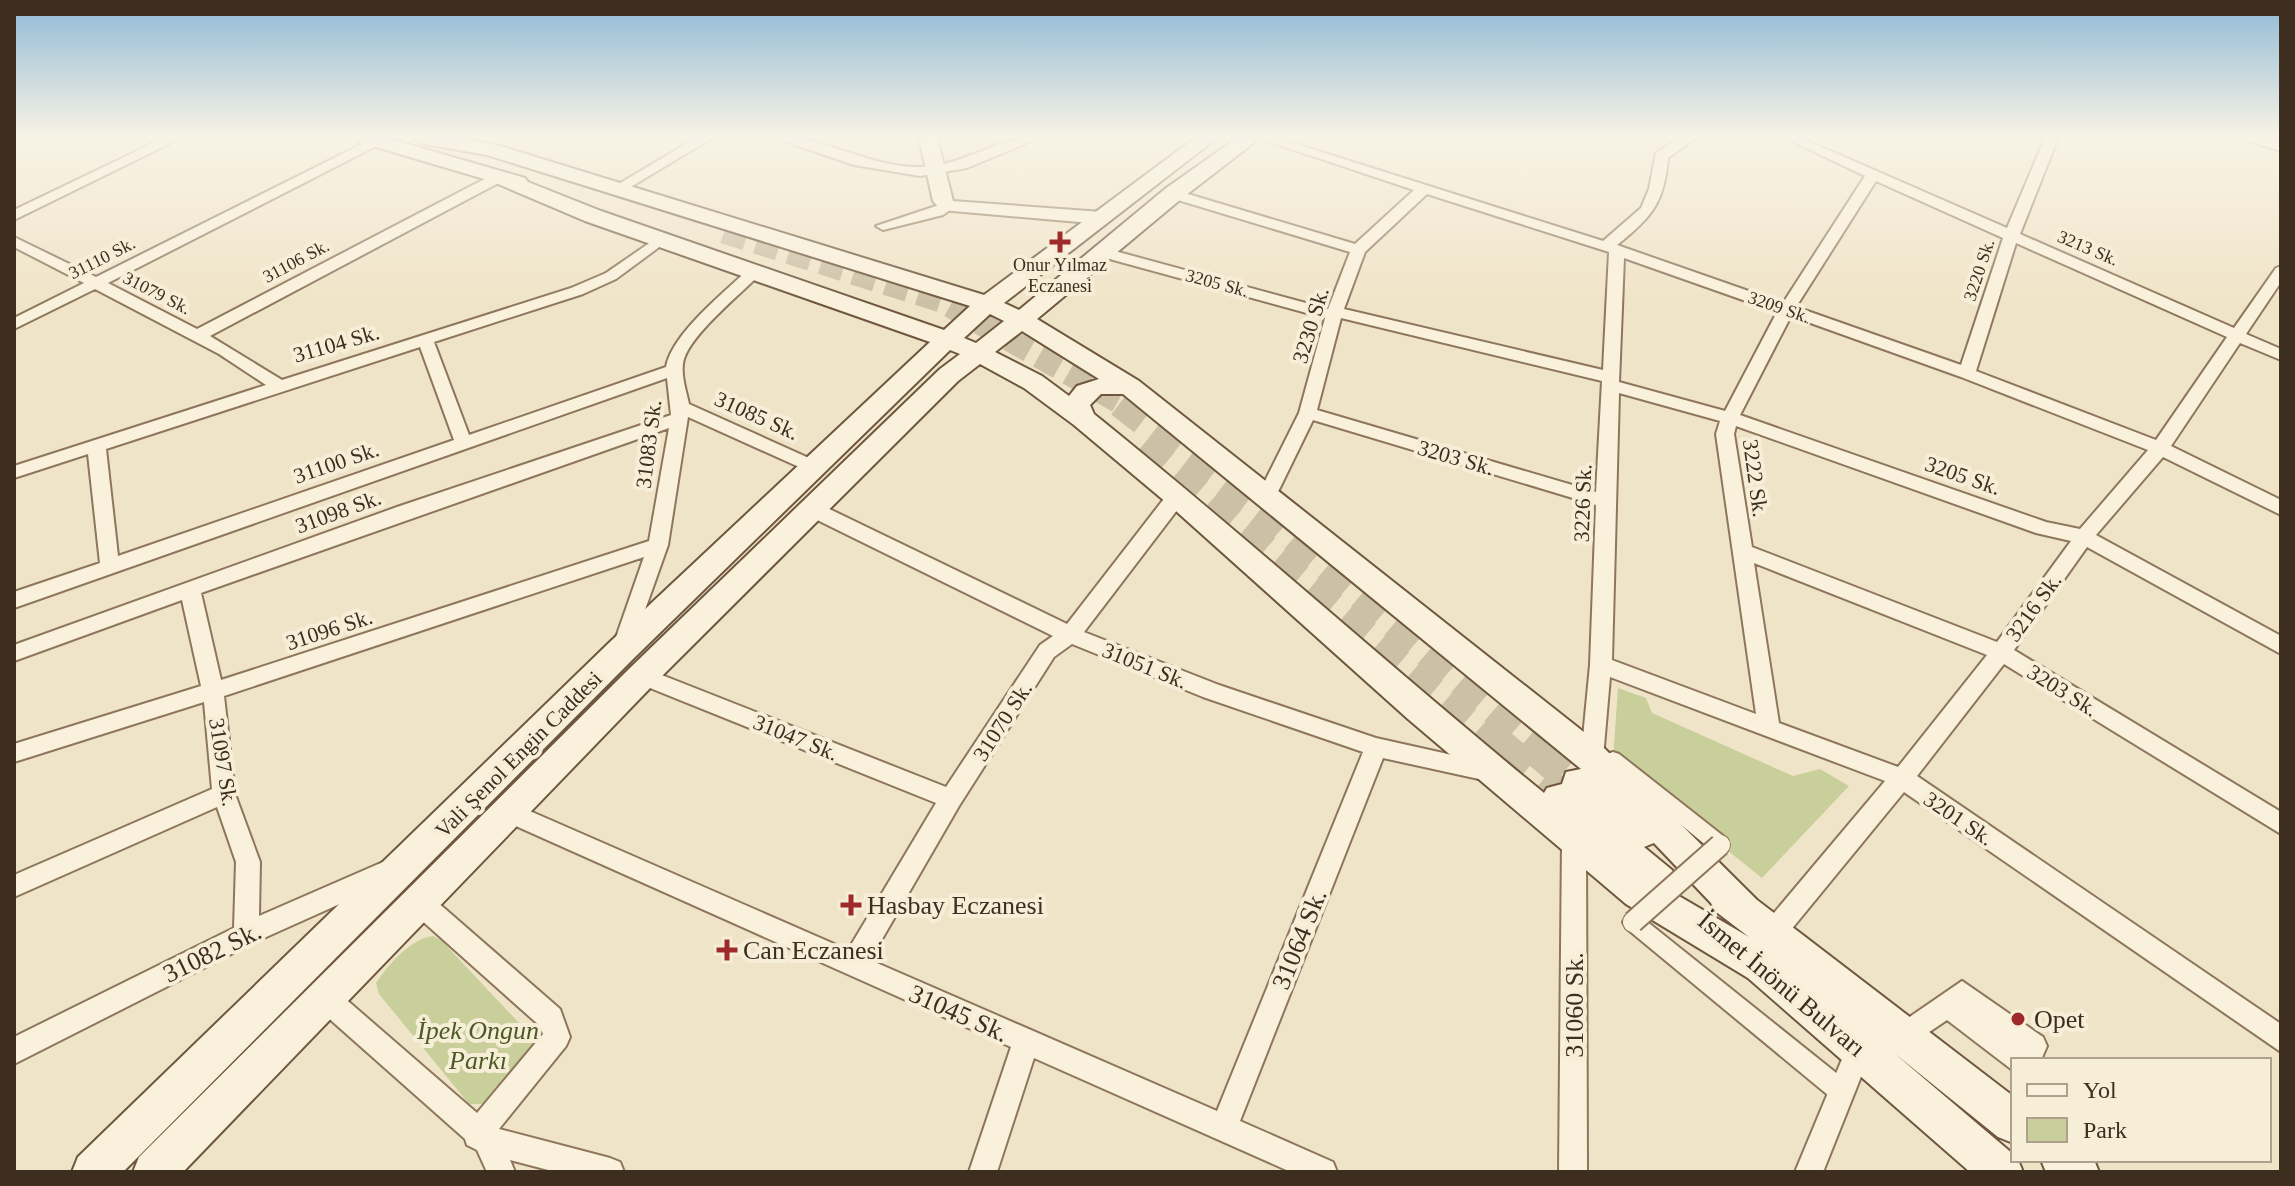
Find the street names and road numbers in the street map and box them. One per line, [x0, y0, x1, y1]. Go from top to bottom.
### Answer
street label: 3213 Sk. [2055, 226, 2121, 270]
street label: 31110 Sk. [66, 233, 138, 283]
street label: 31106 Sk. [259, 235, 333, 287]
street label: 3220 Sk. [1960, 236, 1998, 304]
street label: 3205 Sk. [1183, 265, 1251, 301]
street label: 31079 Sk. [120, 268, 194, 318]
street label: 3230 Sk. [1287, 284, 1334, 366]
street label: 3209 Sk. [1745, 287, 1813, 327]
street label: 31104 Sk. [290, 319, 382, 368]
street label: 31085 Sk. [711, 386, 803, 445]
street label: 31083 Sk. [631, 398, 666, 490]
street label: 3203 Sk. [1415, 435, 1497, 480]
street label: 31100 Sk. [290, 436, 382, 489]
street label: 3222 Sk. [1738, 438, 1773, 519]
street label: 3205 Sk. [1922, 451, 2004, 500]
street label: 3226 Sk. [1569, 463, 1596, 543]
street label: 31098 Sk. [292, 484, 384, 538]
street label: 3216 Sk. [2000, 568, 2067, 646]
street label: 31096 Sk. [283, 604, 375, 655]
street label: 31051 Sk. [1099, 637, 1191, 694]
street label: 3203 Sk. [2023, 659, 2103, 722]
street label: Vali Şenol Engin Caddesi [430, 666, 607, 843]
street label: 31070 Sk. [968, 677, 1037, 766]
street label: 31047 Sk. [750, 709, 842, 766]
street label: 31097 Sk. [204, 716, 243, 808]
street label: 3201 Sk. [1919, 786, 1998, 851]
street label: 31064 Sk. [1266, 885, 1333, 994]
street label: İsmet İnönü Bulvarı [1692, 906, 1871, 1063]
street label: 31082 Sk. [158, 916, 266, 989]
street label: 31060 Sk. [1560, 952, 1589, 1058]
street label: 31045 Sk. [905, 979, 1013, 1048]

